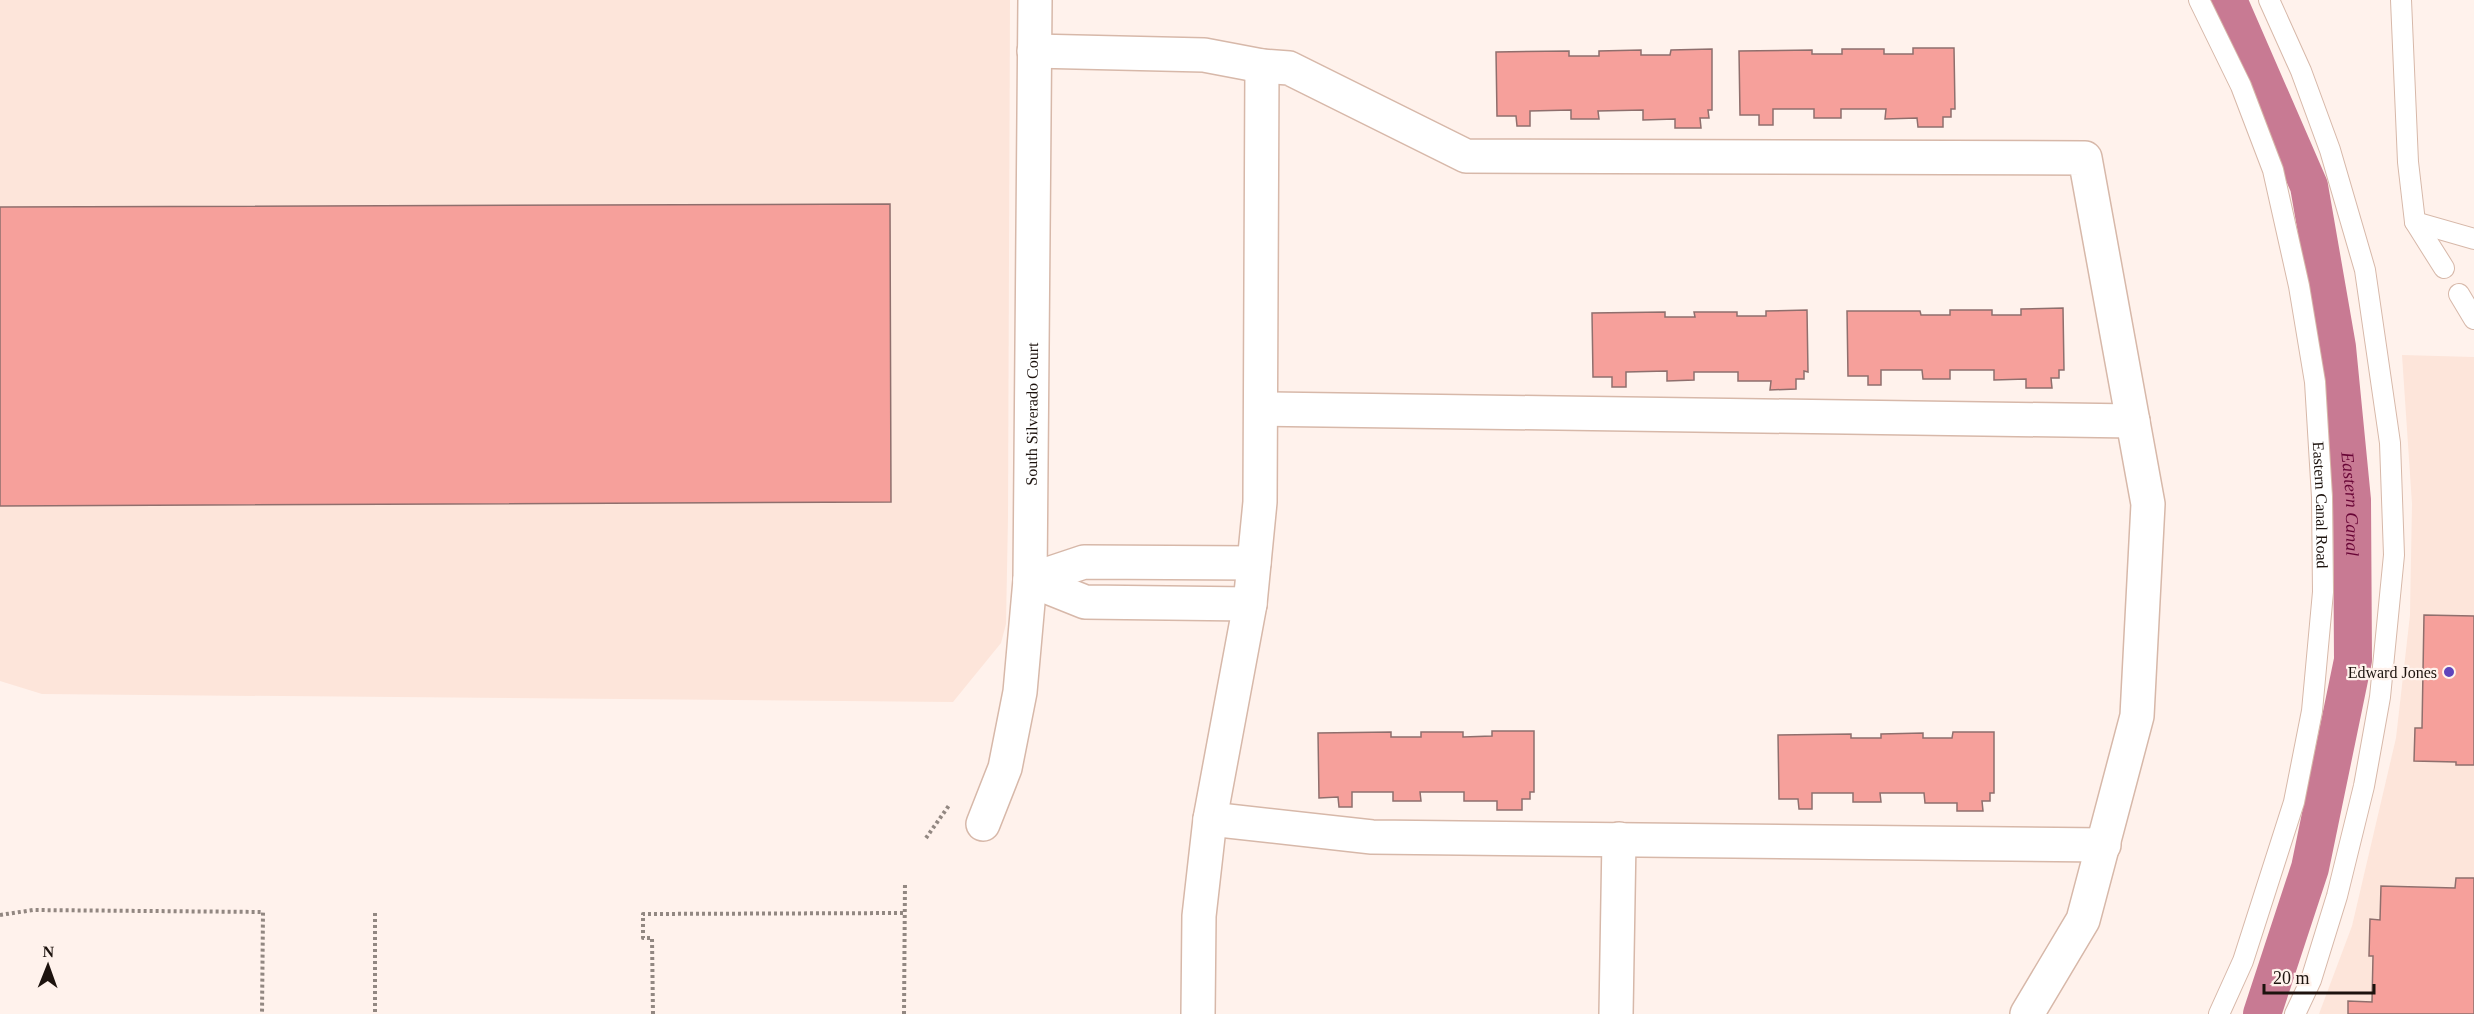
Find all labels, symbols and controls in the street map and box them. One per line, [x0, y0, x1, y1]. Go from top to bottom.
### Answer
street label: South Silverado Court [1023, 342, 1041, 486]
street label: Eastern Canal Road [2310, 441, 2331, 569]
water label: Eastern Canal [2337, 450, 2362, 556]
place label: Edward Jones [2348, 664, 2437, 681]
marker: Edward Jones [2442, 665, 2456, 679]
north arrow [18, 936, 78, 996]
text: N [42, 943, 55, 960]
scale bar [2264, 957, 2374, 995]
text: 20 m [2273, 968, 2310, 988]

